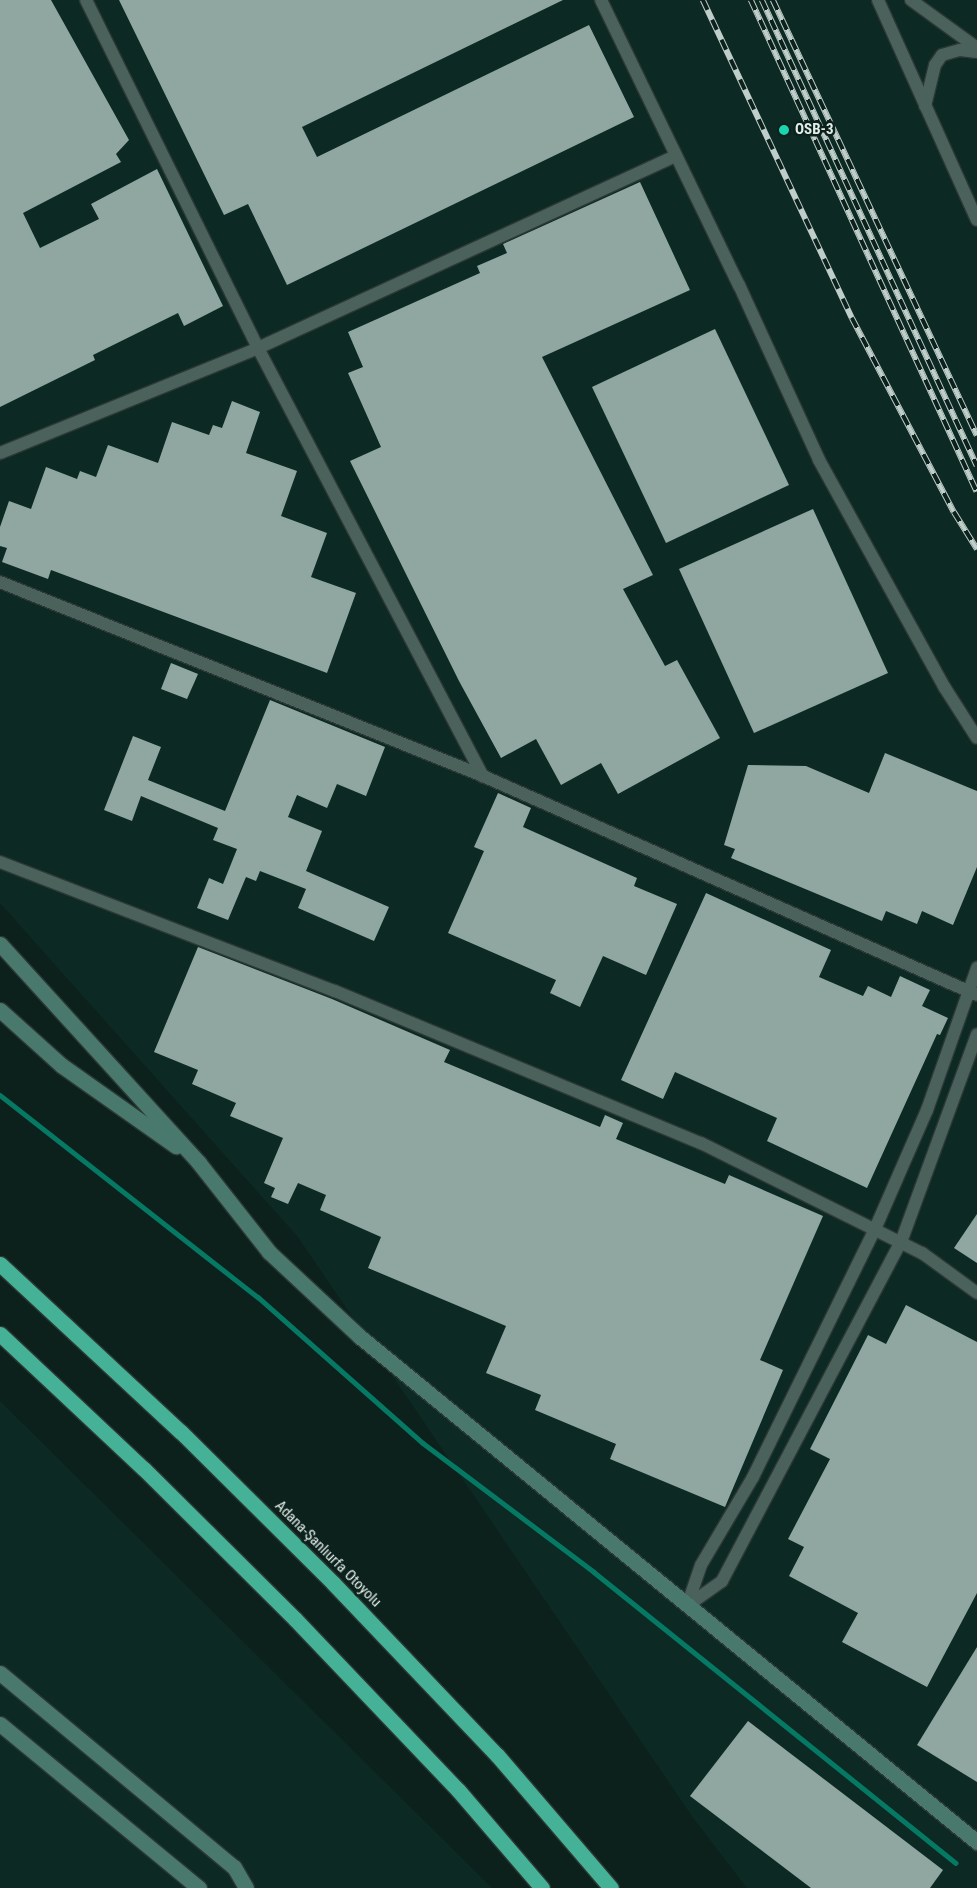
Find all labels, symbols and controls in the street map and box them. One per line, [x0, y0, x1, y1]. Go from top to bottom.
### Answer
place label: OSB-3 [795, 121, 834, 139]
marker: OSB-3 [777, 123, 791, 137]
street label: Adana-Şanlıurfa Otoyolu [271, 1497, 385, 1611]

